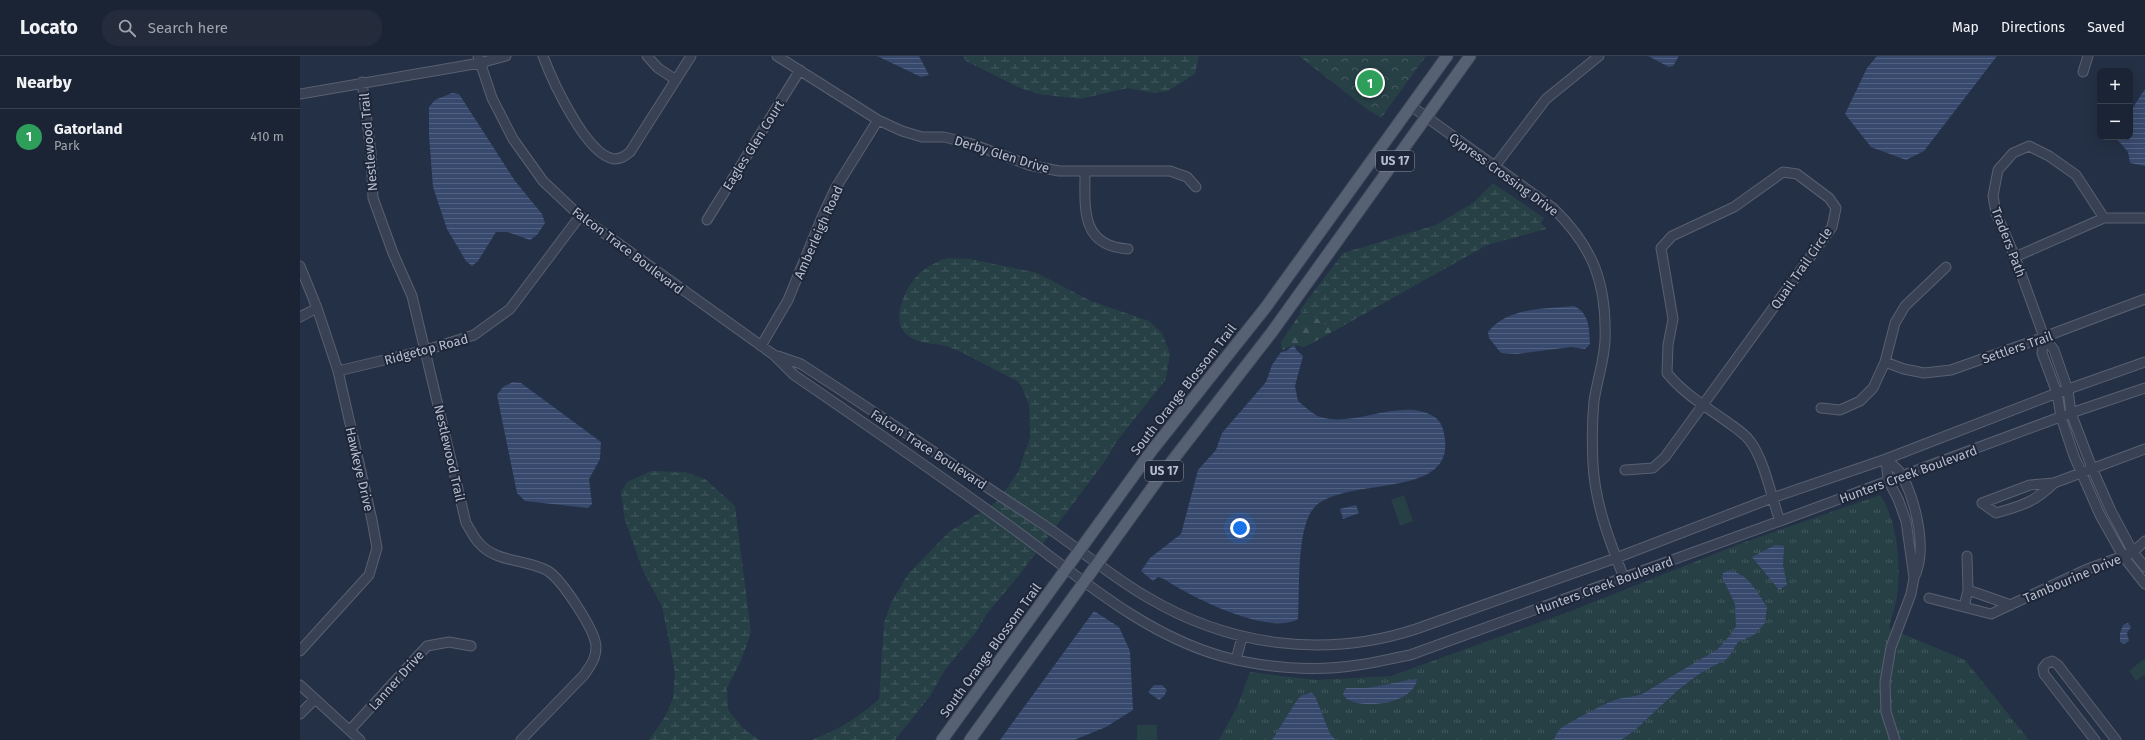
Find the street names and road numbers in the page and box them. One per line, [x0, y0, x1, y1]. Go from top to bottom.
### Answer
street label: Nestlewood Trail [357, 92, 380, 192]
street label: Eagles Glen Court [720, 97, 787, 193]
street label: Cypress Crossing Drive [1446, 130, 1561, 219]
street label: Derby Glen Drive [953, 133, 1051, 176]
road number: US 17 [1376, 151, 1414, 171]
street label: Amberleigh Road [791, 183, 846, 281]
street label: Falcon Trace Boulevard [569, 204, 686, 297]
street label: Traders Path [1988, 205, 2029, 279]
street label: Quail Trail Circle [1768, 225, 1835, 312]
street label: South Orange Blossom Trail [1128, 321, 1239, 458]
street label: Settlers Trail [1980, 328, 2055, 367]
street label: Ridgetop Road [383, 331, 470, 368]
street label: Nestlewood Trail [431, 403, 468, 503]
street label: Falcon Trace Boulevard [868, 406, 989, 492]
street label: Hawkeye Drive [343, 425, 377, 513]
street label: Hunters Creek Boulevard [1837, 443, 1979, 506]
road number: US 17 [1145, 461, 1183, 481]
street label: Tambourine Drive [2021, 551, 2123, 606]
street label: Hunters Creek Boulevard [1533, 554, 1675, 617]
street label: South Orange Blossom Trail [937, 580, 1044, 720]
street label: Lanner Drive [366, 648, 427, 713]

